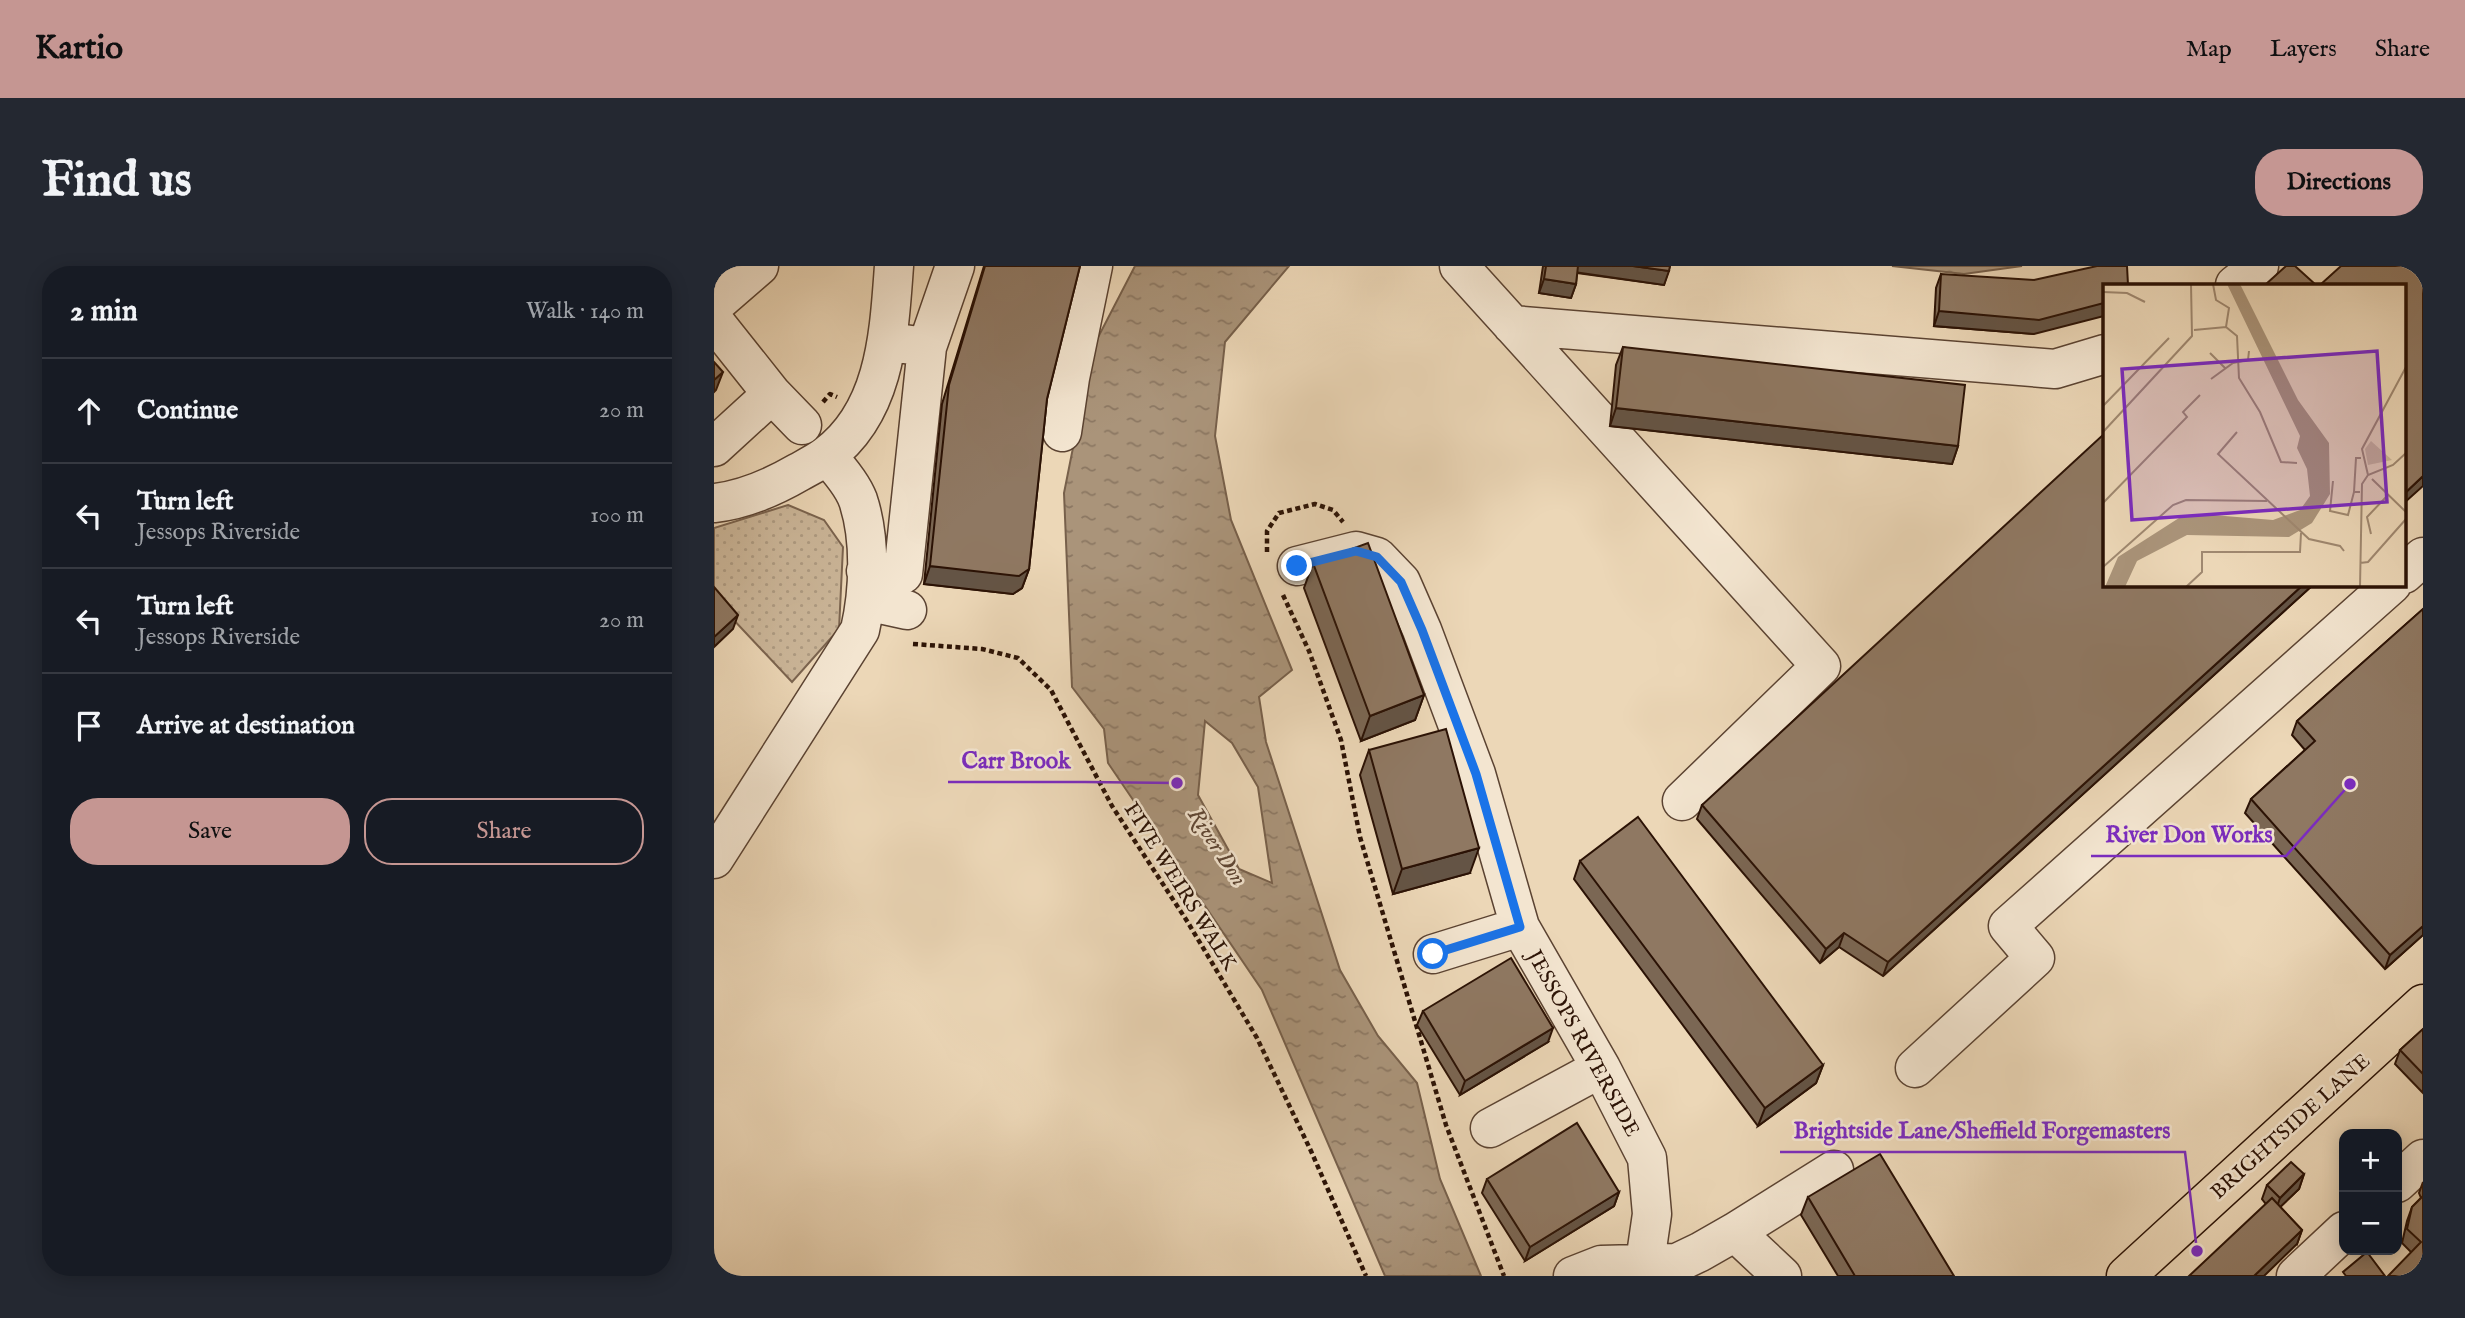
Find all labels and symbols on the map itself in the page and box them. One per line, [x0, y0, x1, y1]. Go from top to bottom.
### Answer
inset map [2103, 284, 2406, 586]
route end [1281, 550, 1312, 581]
callout: Carr Brook [948, 738, 1085, 782]
text: Carr Brook [962, 747, 1071, 776]
street label: FIVE WEIRS WALK [1117, 798, 1243, 977]
water label: River Don [1181, 802, 1253, 892]
callout: River Don Works [2091, 812, 2286, 856]
text: River Don Works [2105, 821, 2273, 850]
route start [1417, 938, 1448, 969]
street label: JESSOPS RIVERSIDE [1519, 944, 1645, 1142]
street label: BRIGHTSIDE LANE [2206, 1048, 2376, 1206]
callout: Brightside Lane/Sheffield Forgemasters [1780, 1108, 2185, 1152]
text: Brightside Lane/Sheffield Forgemasters [1794, 1117, 2170, 1146]

